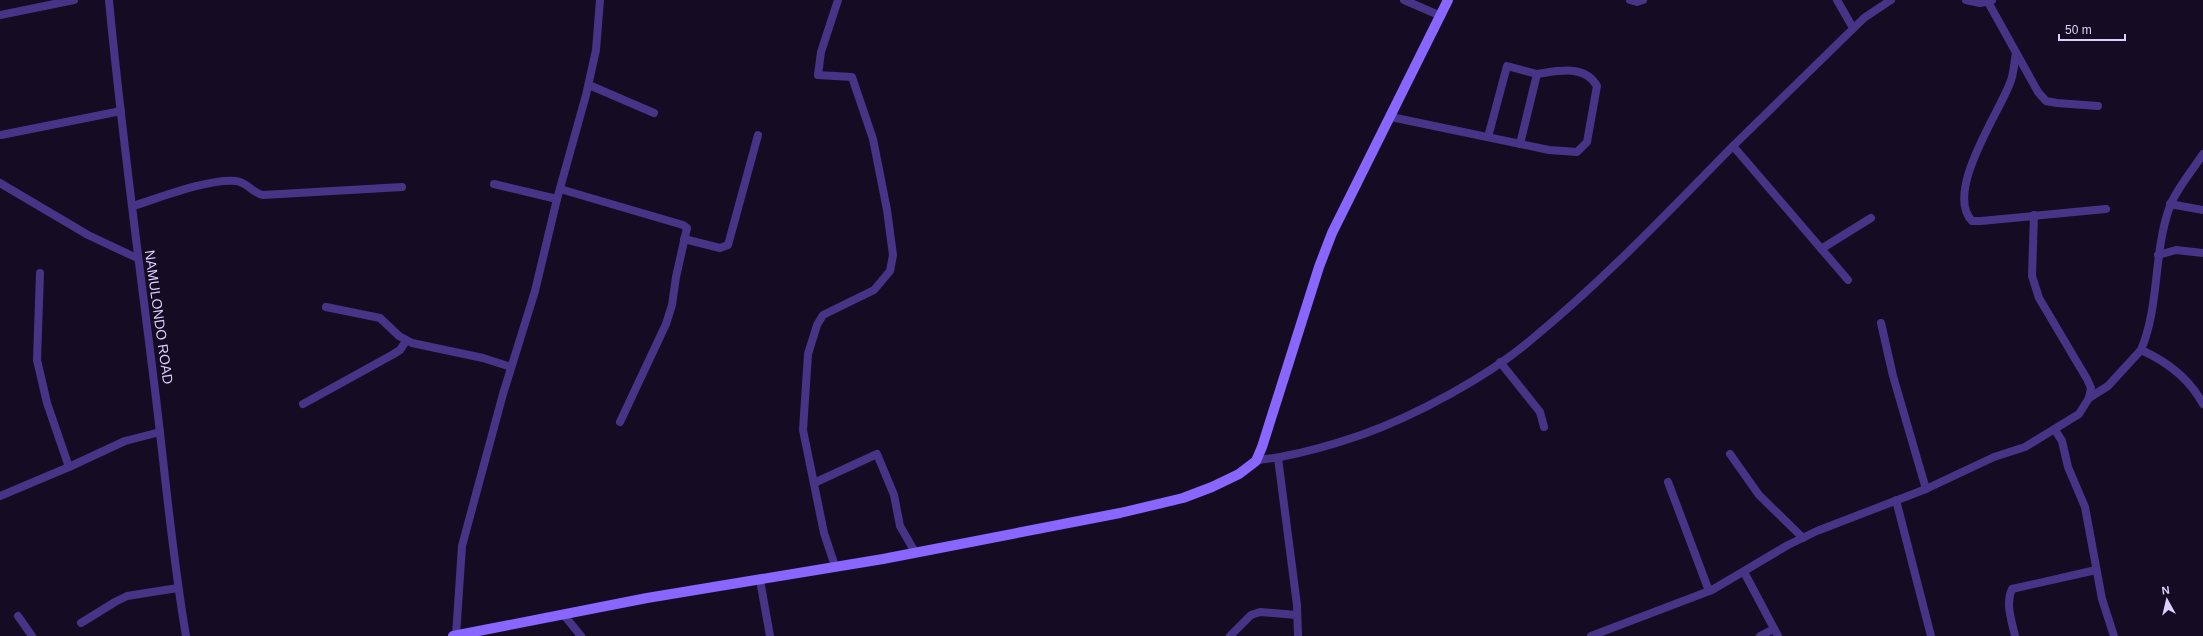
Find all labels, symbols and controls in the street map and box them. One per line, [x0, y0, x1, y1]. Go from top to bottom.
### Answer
scale bar [2059, 16, 2125, 42]
text: 50 m [2065, 23, 2092, 37]
street label: NAMULONDO ROAD [142, 249, 176, 385]
north arrow [2147, 580, 2187, 620]
text: N [2161, 584, 2170, 597]

